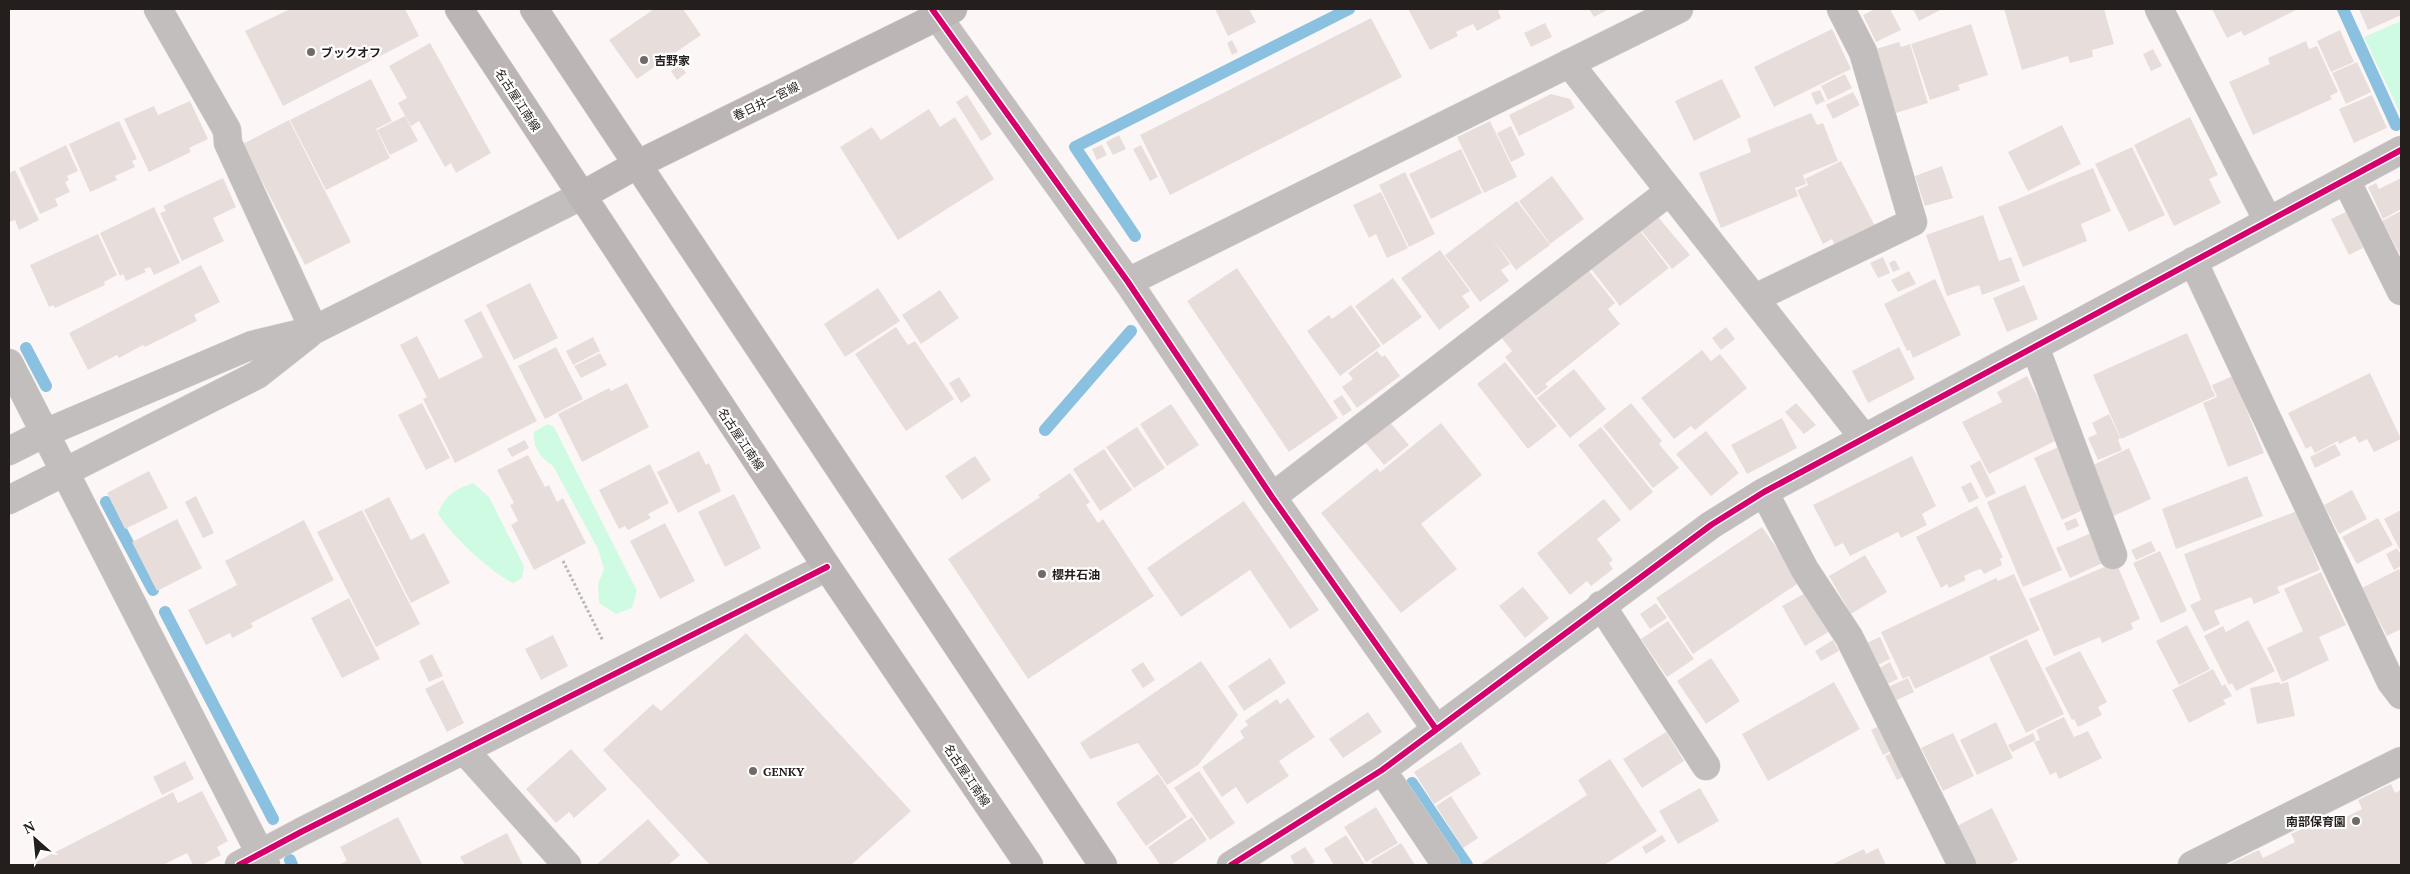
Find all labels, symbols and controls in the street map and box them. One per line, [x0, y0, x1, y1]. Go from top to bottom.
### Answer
place label: ブックオフ [321, 45, 381, 60]
marker: ブックオフ [305, 46, 317, 58]
place label: 吉野家 [654, 53, 690, 68]
marker: 吉野家 [638, 54, 650, 66]
street label: 名古屋江南線 [492, 66, 544, 134]
street label: 春日井一宮線 [730, 78, 802, 124]
street label: 名古屋江南線 [715, 405, 767, 473]
place label: 櫻井石油 [1052, 567, 1100, 582]
marker: 櫻井石油 [1036, 568, 1048, 580]
street label: 名古屋江南線 [941, 741, 993, 809]
place label: GENKY [763, 764, 805, 779]
marker: GENKY [747, 765, 759, 777]
north arrow [10, 814, 60, 864]
place label: 南部保育園 [2286, 814, 2346, 829]
marker: 南部保育園 [2350, 815, 2362, 827]
text: N [20, 816, 38, 838]

